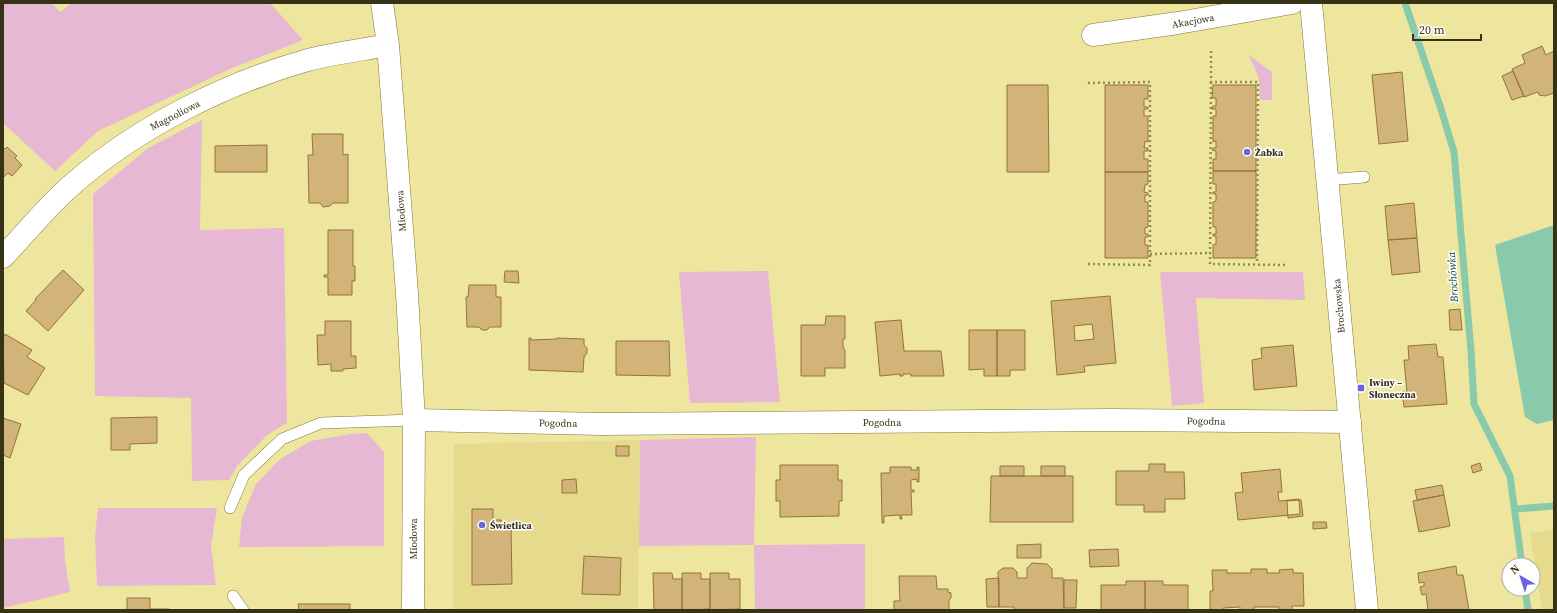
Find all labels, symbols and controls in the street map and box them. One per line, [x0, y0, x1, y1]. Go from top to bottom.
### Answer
street label: Akacjowa [1171, 11, 1216, 31]
scale bar [1413, 16, 1481, 42]
text: 20 m [1419, 22, 1445, 38]
street label: Magnoliowa [148, 96, 203, 133]
place label: Żabka [1255, 146, 1284, 159]
marker: Żabka [1242, 147, 1252, 157]
street label: Miodowa [393, 189, 409, 232]
water label: Brochówka [1444, 251, 1462, 304]
street label: Brochowska [1330, 277, 1348, 334]
place label: Iwiny – Słoneczna [1369, 376, 1416, 401]
marker: Iwiny – Słoneczna [1356, 383, 1366, 393]
street label: Pogodna [1187, 414, 1226, 428]
street label: Pogodna [539, 416, 578, 430]
street label: Pogodna [863, 416, 902, 429]
street label: Miodowa [407, 517, 420, 560]
place label: Świetlica [490, 519, 532, 532]
marker: Świetlica [477, 520, 487, 530]
north arrow [1501, 557, 1541, 597]
text: N [1507, 561, 1523, 578]

